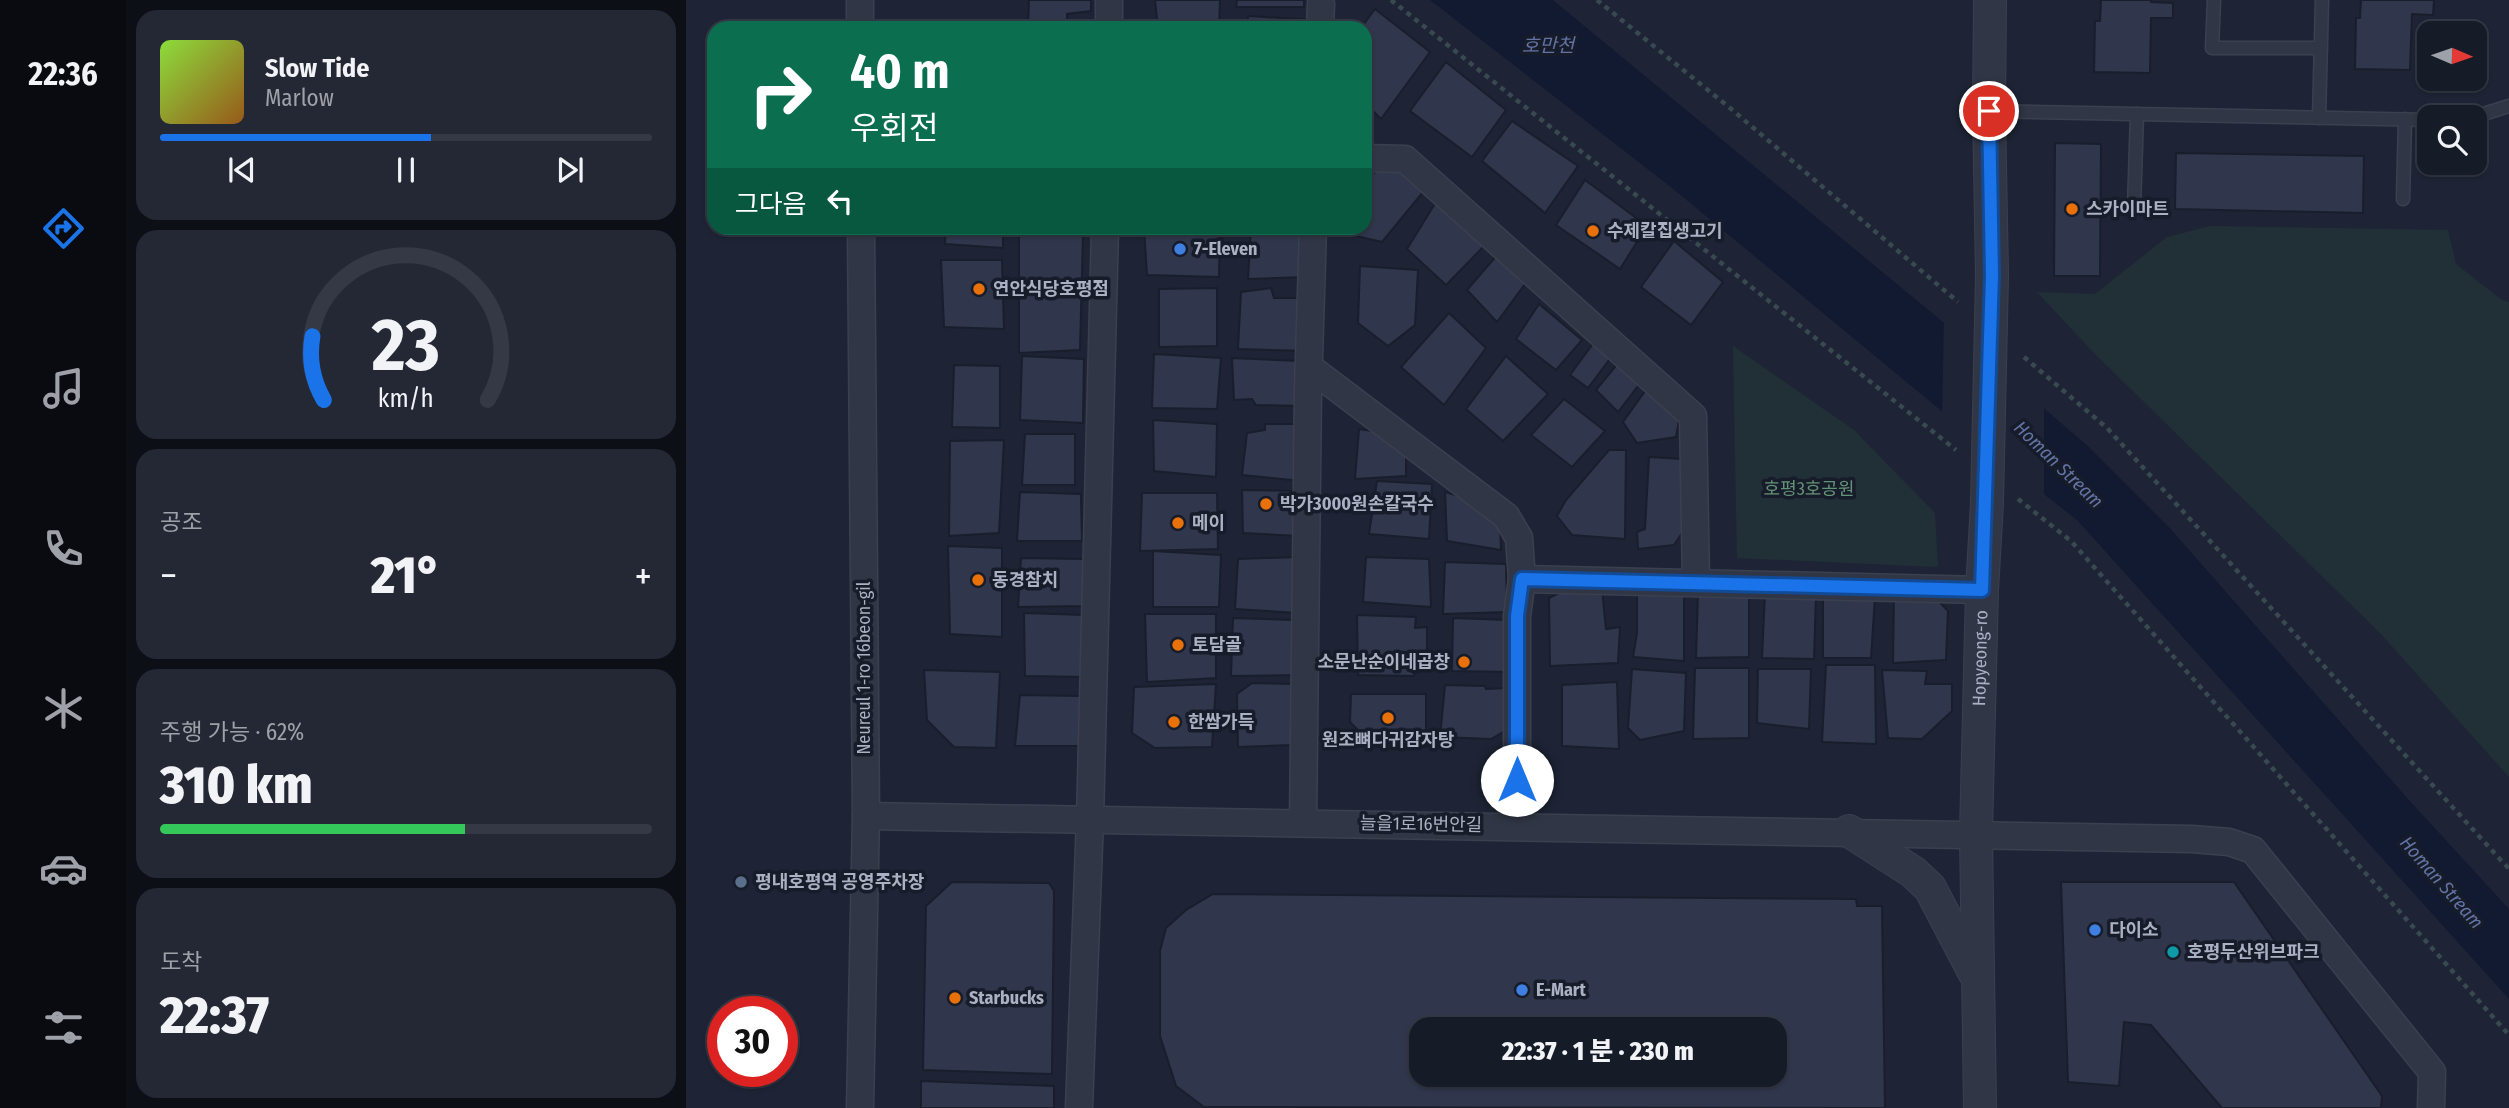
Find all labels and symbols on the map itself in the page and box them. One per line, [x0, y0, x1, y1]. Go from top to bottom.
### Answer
north arrow [2417, 21, 2487, 91]
water label: 호만천 [1522, 34, 1576, 57]
pin [1959, 81, 2019, 141]
place label: 스카이마트 [2086, 198, 2169, 220]
marker: 스카이마트 [2064, 201, 2080, 217]
place label: 수제칼집생고기 [1607, 220, 1723, 242]
marker: 수제칼집생고기 [1585, 223, 1601, 239]
place label: 7-Eleven [1194, 238, 1257, 260]
marker: 7-Eleven [1172, 241, 1188, 257]
place label: 연안식당호평점 [993, 278, 1109, 300]
marker: 연안식당호평점 [971, 281, 987, 297]
water label: Homan Stream [2009, 416, 2108, 513]
park label: 호평3호공원 [1764, 478, 1854, 500]
place label: 박가3000원손칼국수 [1280, 493, 1434, 515]
marker: 박가3000원손칼국수 [1258, 496, 1274, 512]
place label: 메이 [1192, 512, 1225, 534]
marker: 메이 [1170, 515, 1186, 531]
place label: 동경참치 [992, 569, 1058, 591]
marker: 동경참치 [970, 572, 986, 588]
street label: Neureul 1-ro 16beon-gil [853, 581, 875, 755]
street label: Hopyeong-ro [1968, 610, 1992, 706]
place label: 토담골 [1192, 634, 1242, 656]
marker: 토담골 [1170, 637, 1186, 653]
place label: 소문난순이네곱창 [1318, 651, 1450, 673]
marker: 소문난순이네곱창 [1456, 654, 1472, 670]
marker: 원조뼈다귀감자탕 [1380, 710, 1396, 726]
place label: 한쌈가득 [1188, 711, 1254, 733]
marker: 한쌈가득 [1166, 714, 1182, 730]
place label: 원조뼈다귀감자탕 [1322, 729, 1455, 751]
position arrow [1480, 743, 1554, 817]
street label: 늘을1로16번안길 [1360, 812, 1482, 836]
water label: Homan Stream [2395, 831, 2488, 933]
place label: 평내호평역 공영주차장 [755, 871, 925, 893]
marker: 평내호평역 공영주차장 [733, 874, 749, 890]
place label: 다이소 [2109, 919, 2159, 941]
marker: 다이소 [2087, 922, 2103, 938]
place label: 호평두산위브파크 [2187, 941, 2319, 963]
marker: 호평두산위브파크 [2165, 944, 2181, 960]
place label: E-Mart [1536, 979, 1586, 1001]
marker: E-Mart [1514, 982, 1530, 998]
place label: Starbucks [969, 987, 1044, 1009]
marker: Starbucks [947, 990, 963, 1006]
speed limit sign: 30 [707, 996, 798, 1087]

